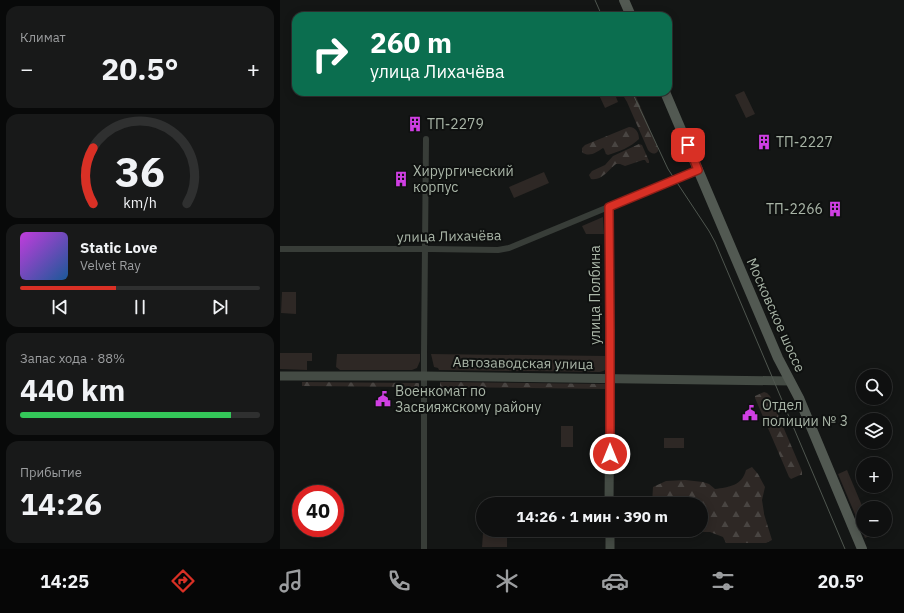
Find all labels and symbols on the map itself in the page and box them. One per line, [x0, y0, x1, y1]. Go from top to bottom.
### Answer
building icon: ТП-2279 [406, 115, 424, 133]
place label: ТП-2279 [427, 115, 484, 133]
pin [671, 128, 705, 162]
building icon: ТП-2227 [755, 133, 773, 151]
place label: ТП-2227 [776, 133, 833, 151]
place label: Хирургический корпус [413, 162, 514, 196]
building icon: Хирургический корпус [392, 170, 410, 188]
place label: ТП-2266 [766, 200, 823, 218]
building icon: ТП-2266 [826, 200, 844, 218]
street label: улица Лихачёва [396, 226, 502, 246]
street label: улица Полбина [586, 245, 604, 345]
street label: Московское шоссе [743, 255, 809, 375]
street label: Автозаводская улица [452, 353, 594, 373]
place label: Военкомат по Засвияжскому району [395, 382, 541, 416]
public building icon: Военкомат по Засвияжскому району [374, 390, 392, 408]
place label: Отдел полиции № 3 [762, 396, 848, 430]
public building icon: Отдел полиции № 3 [741, 404, 759, 422]
position arrow [589, 433, 631, 475]
speed limit sign: 40 [292, 485, 344, 537]

